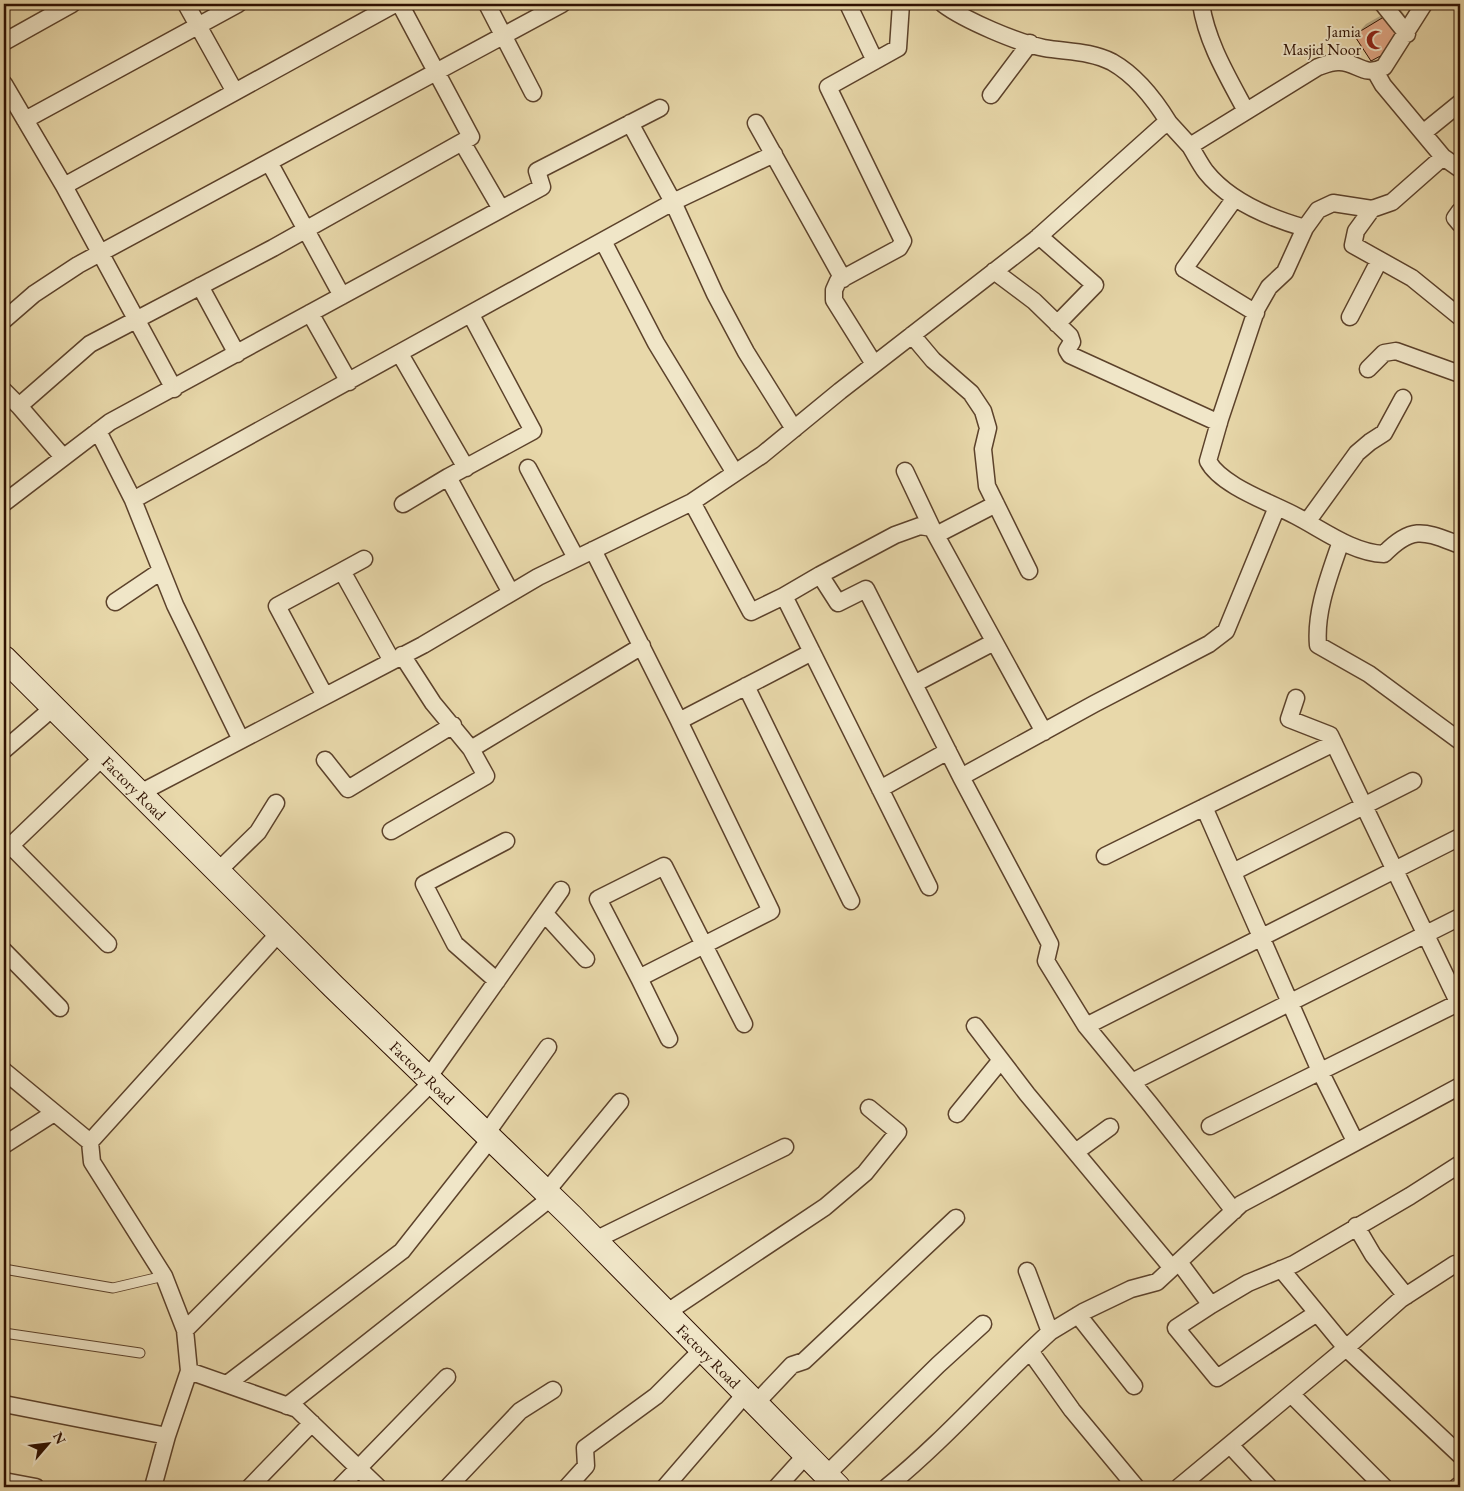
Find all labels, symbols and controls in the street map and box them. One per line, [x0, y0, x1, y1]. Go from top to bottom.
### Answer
place label: Jamia Masjid Noor [1283, 21, 1362, 60]
mosque icon: Jamia Masjid Noor [1365, 29, 1387, 51]
street label: Factory Road [97, 752, 171, 826]
street label: Factory Road [385, 1037, 460, 1110]
street label: Factory Road [672, 1319, 746, 1394]
north arrow [22, 1418, 72, 1468]
text: N [49, 1429, 70, 1448]

